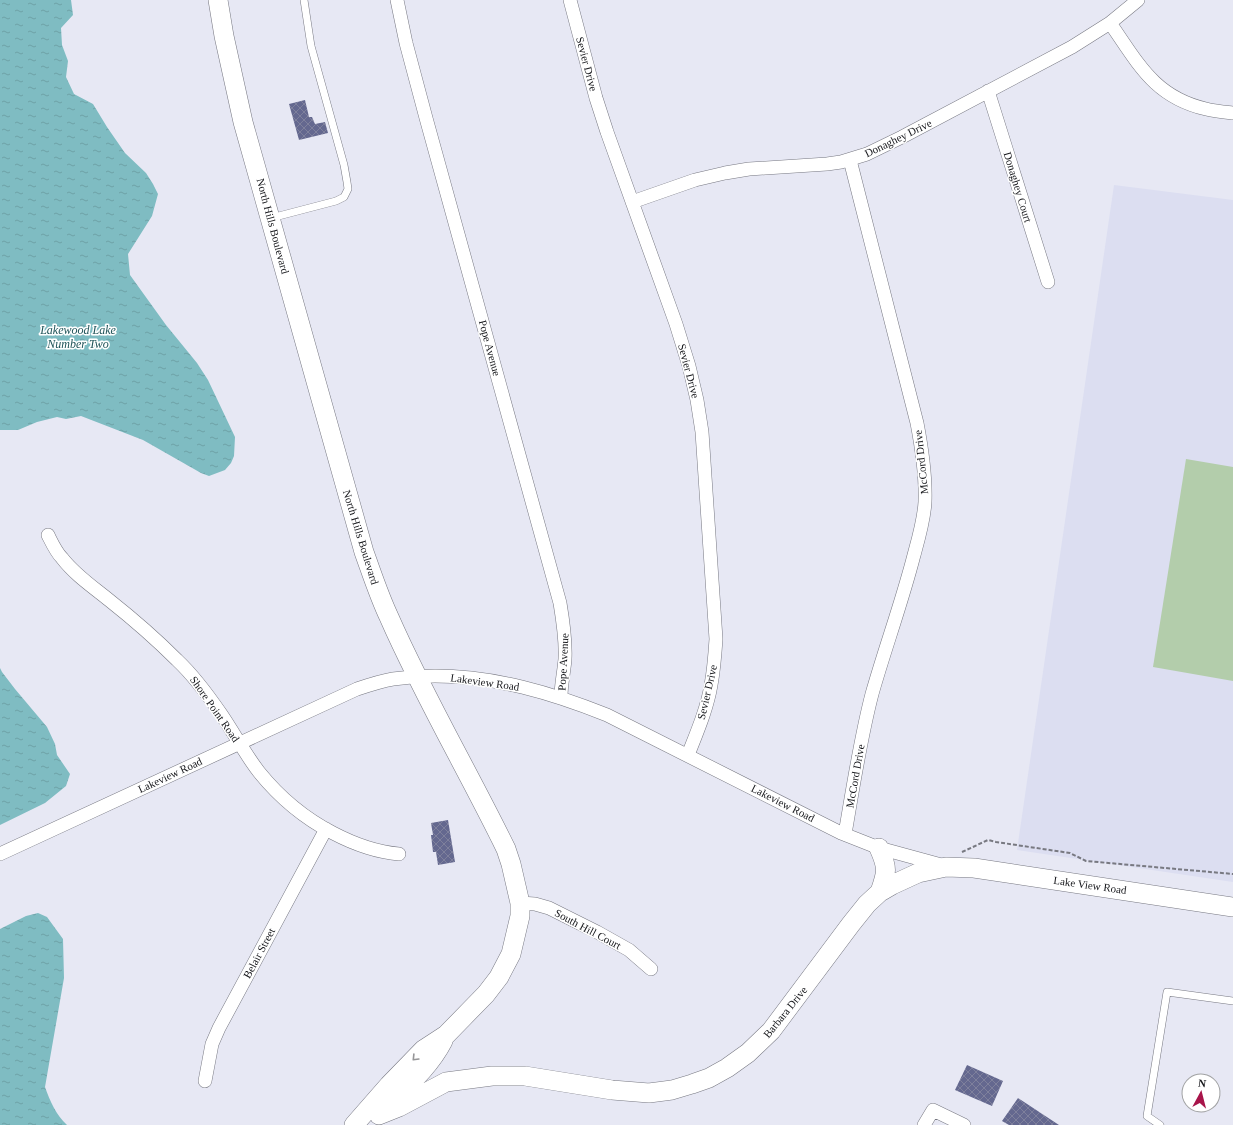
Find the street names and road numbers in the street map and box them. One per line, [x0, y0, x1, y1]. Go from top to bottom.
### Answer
street label: Sevier Drive [574, 35, 600, 93]
street label: Donaghey Drive [863, 117, 934, 159]
street label: Donaghey Court [1002, 150, 1034, 224]
street label: North Hills Boulevard [254, 177, 292, 276]
street label: Pope Avenue [477, 319, 503, 377]
street label: Sevier Drive [676, 342, 702, 400]
street label: McCord Drive [912, 429, 930, 495]
street label: North Hills Boulevard [341, 488, 381, 586]
street label: Pope Avenue [556, 633, 571, 691]
street label: Sevier Drive [695, 663, 719, 721]
street label: Lakeview Road [450, 671, 521, 693]
street label: Shore Point Road [188, 674, 242, 745]
street label: McCord Drive [843, 743, 867, 809]
street label: Lakeview Road [136, 755, 204, 795]
street label: Lakeview Road [749, 782, 817, 824]
street label: Lake View Road [1053, 874, 1128, 896]
street label: South Hill Court [553, 906, 623, 952]
street label: Belair Street [241, 926, 277, 980]
street label: Barbara Drive [761, 984, 809, 1040]

